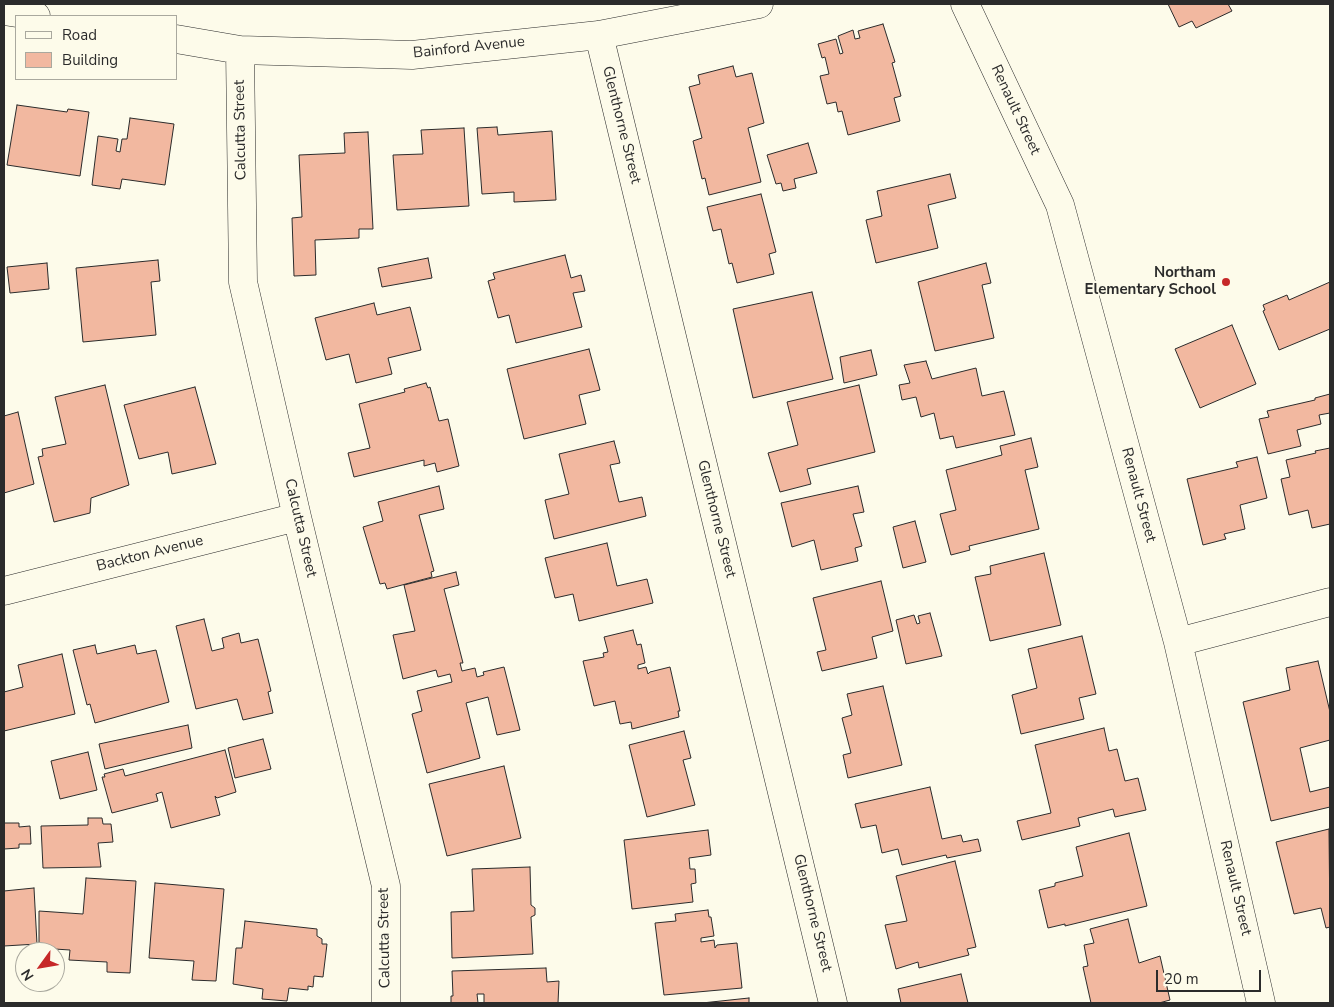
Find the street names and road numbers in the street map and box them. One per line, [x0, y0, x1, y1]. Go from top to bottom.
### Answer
street label: Bainford Avenue [412, 33, 526, 63]
street label: Renault Street [986, 62, 1044, 158]
street label: Glenthorne Street [598, 64, 644, 186]
street label: Calcutta Street [231, 80, 251, 180]
street label: Renault Street [1117, 446, 1159, 544]
street label: Glenthorne Street [693, 458, 739, 580]
street label: Calcutta Street [280, 477, 320, 579]
street label: Backton Avenue [95, 532, 205, 576]
street label: Renault Street [1215, 839, 1255, 937]
street label: Glenthorne Street [789, 852, 835, 974]
street label: Calcutta Street [375, 888, 395, 988]

